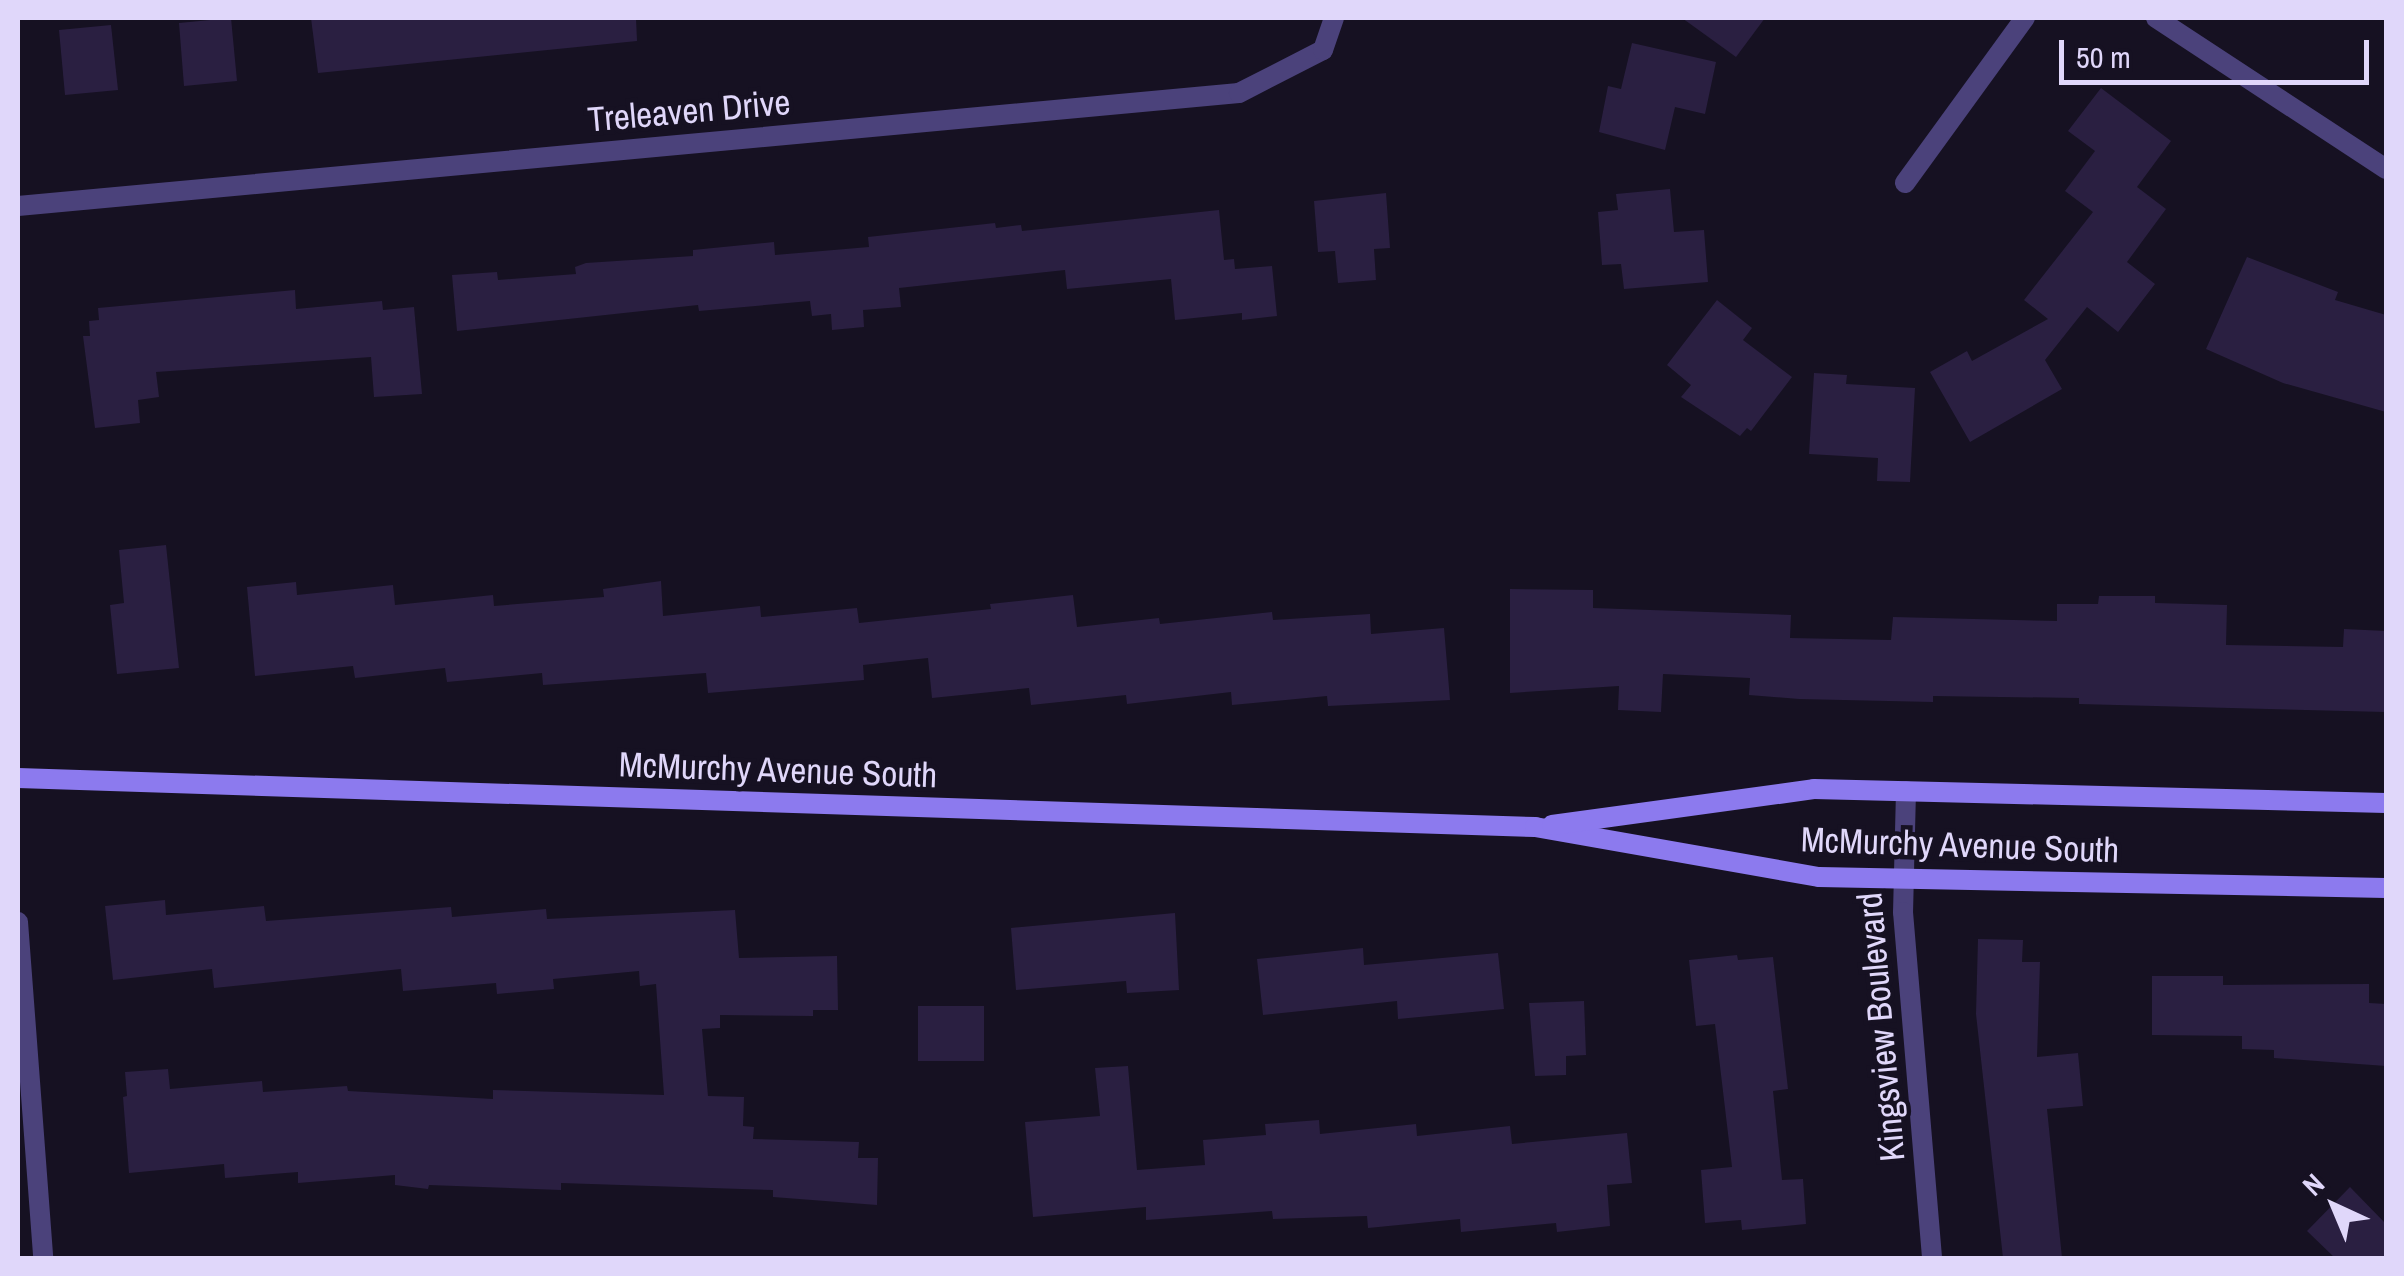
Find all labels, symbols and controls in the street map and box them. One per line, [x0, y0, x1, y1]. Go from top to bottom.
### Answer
scale bar [2064, 20, 2374, 82]
text: 50 m [2076, 37, 2131, 77]
street label: Treleaven Drive [586, 81, 792, 141]
street label: McMurchy Avenue South [617, 743, 939, 797]
street label: McMurchy Avenue South [1799, 818, 2121, 872]
street label: Kingsview Boulevard [1848, 891, 1914, 1163]
north arrow [2284, 1156, 2384, 1256]
text: N [2294, 1165, 2332, 1204]

